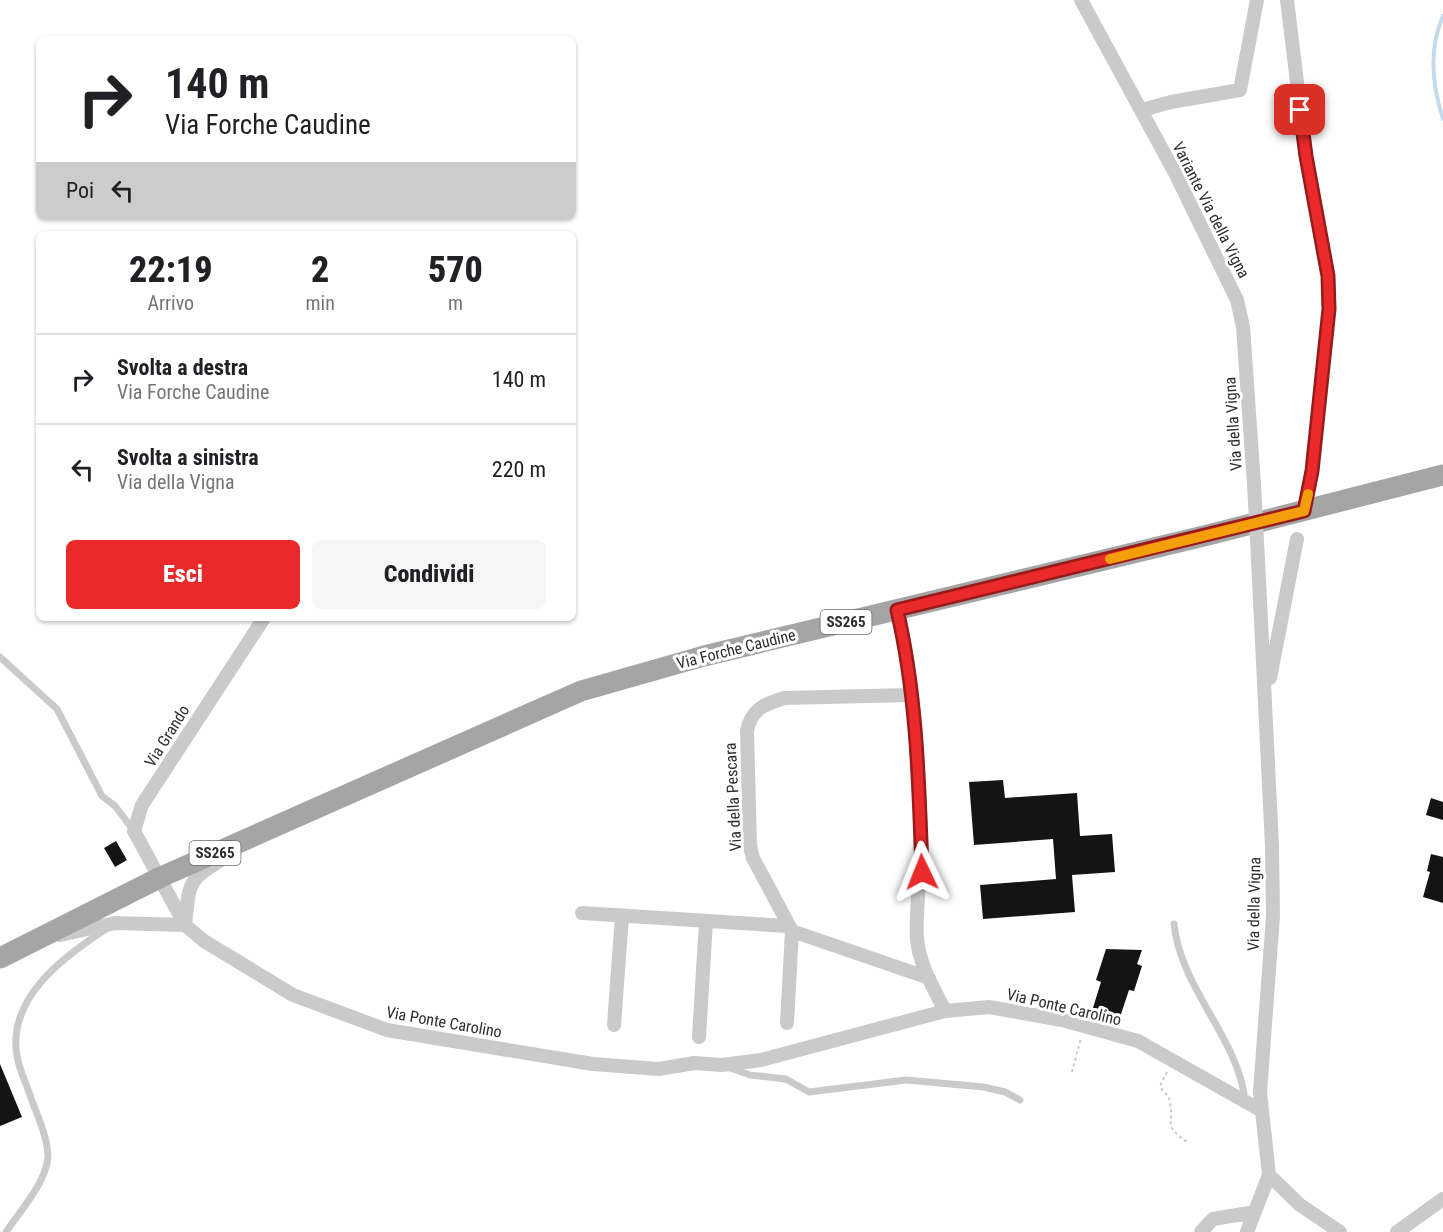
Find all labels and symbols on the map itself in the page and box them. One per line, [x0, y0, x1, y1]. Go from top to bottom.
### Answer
pin [1274, 84, 1325, 135]
street label: Variante Via della Vigna [1168, 139, 1254, 281]
street label: Via della Vigna [1220, 376, 1246, 472]
road number: SS265 [820, 610, 872, 634]
street label: Via Forche Caudine [675, 625, 797, 673]
street label: Via Grando [141, 702, 193, 770]
street label: Via della Pescara [721, 742, 745, 852]
position arrow [890, 840, 954, 904]
road number: SS265 [190, 841, 240, 865]
street label: Via della Vigna [1244, 857, 1264, 951]
street label: Via Ponte Carolino [1005, 985, 1123, 1029]
street label: Via Ponte Carolino [385, 1002, 503, 1042]

